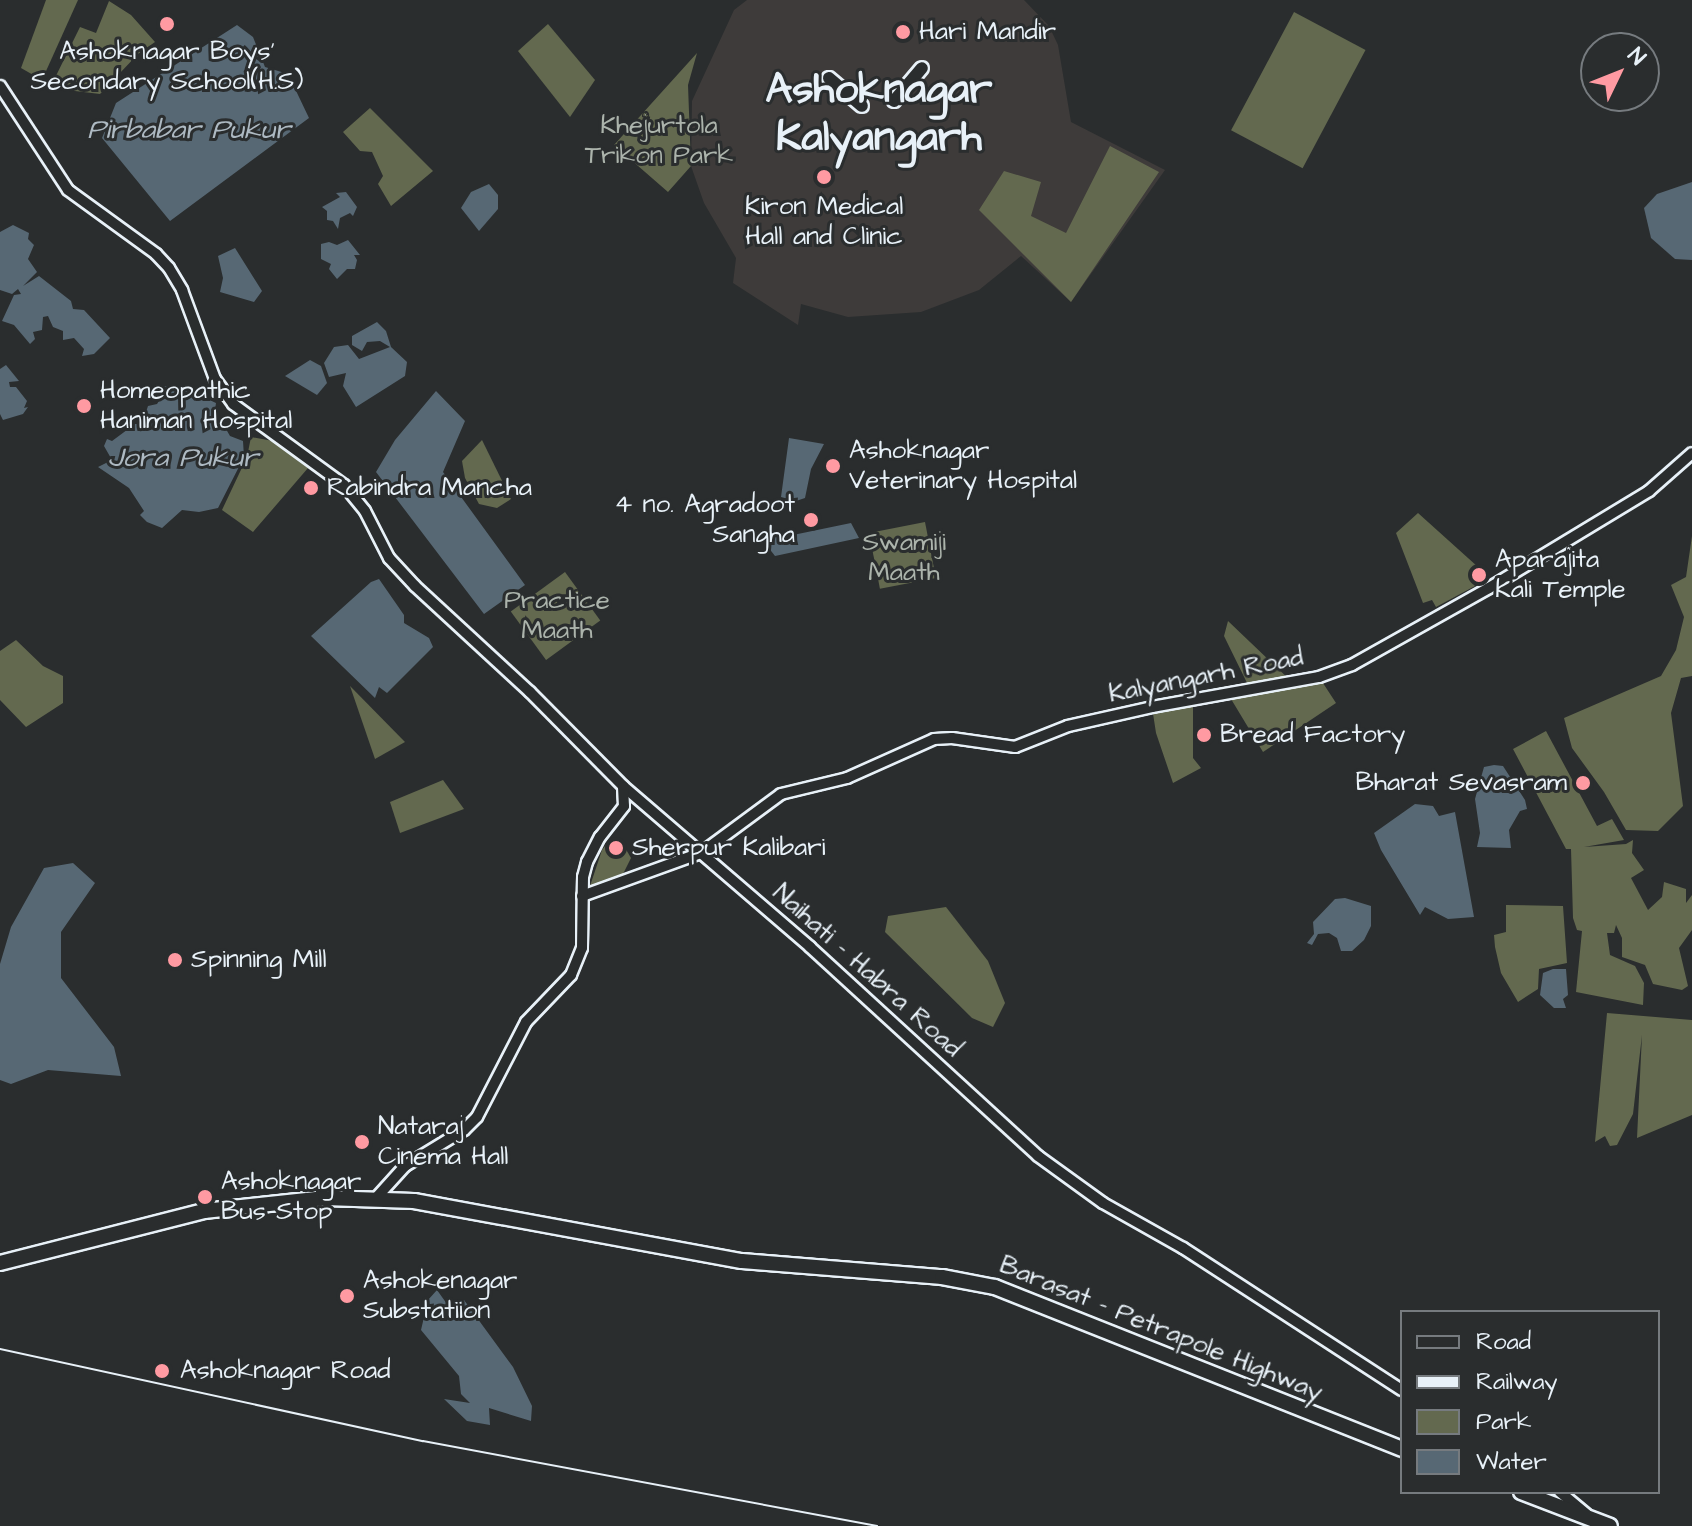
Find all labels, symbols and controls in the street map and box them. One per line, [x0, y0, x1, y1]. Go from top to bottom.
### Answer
marker: Ashoknagar Boys' Secondary School(H.S) [158, 15, 176, 33]
place label: Hari Mandir [919, 16, 1056, 48]
marker: Hari Mandir [894, 23, 912, 41]
north arrow [1580, 32, 1660, 112]
place label: Ashoknagar Boys' Secondary School(H.S) [31, 36, 303, 98]
text: N [1620, 41, 1652, 72]
district label: Ashoknagar Kalyangarh [766, 65, 992, 164]
park label: Khejurtola Trikon Park [585, 110, 733, 172]
water label: Pirbabar Pukur [87, 113, 291, 147]
marker: Kiron Medical Hall and Clinic [813, 166, 835, 188]
place label: Kiron Medical Hall and Clinic [745, 191, 903, 252]
place label: Homeopathic Haniman Hospital [100, 375, 292, 436]
marker: Homeopathic Haniman Hospital [75, 397, 93, 415]
place label: Ashoknagar Veterinary Hospital [849, 435, 1077, 496]
water label: Jora Pukur [108, 441, 258, 475]
marker: Ashoknagar Veterinary Hospital [824, 457, 842, 475]
place label: Rabindra Mancha [327, 472, 532, 504]
marker: Rabindra Mancha [302, 479, 320, 497]
place label: 4 no. Agradoot Sangha [614, 489, 795, 550]
marker: 4 no. Agradoot Sangha [802, 511, 820, 529]
park label: Swamiji Maath [862, 527, 946, 588]
place label: Aparajita Kali Temple [1495, 544, 1626, 606]
marker: Aparajita Kali Temple [1470, 566, 1488, 584]
park label: Practice Maath [504, 585, 610, 646]
street label: Kalyangarh Road [1106, 642, 1306, 710]
place label: Bread Factory [1220, 719, 1405, 751]
marker: Bread Factory [1195, 726, 1213, 744]
place label: Bharat Sevasram [1356, 767, 1567, 799]
marker: Bharat Sevasram [1574, 774, 1592, 792]
place label: Sherpur Kalibari [632, 832, 826, 864]
marker: Sherpur Kalibari [607, 839, 625, 857]
street label: Naihati - Habra Road [766, 878, 968, 1064]
place label: Spinning Mill [191, 944, 326, 976]
marker: Spinning Mill [166, 951, 184, 969]
place label: Nataraj Cinema Hall [378, 1111, 508, 1172]
marker: Nataraj Cinema Hall [353, 1133, 371, 1151]
place label: Ashoknagar Bus Stop [221, 1166, 361, 1228]
marker: Ashoknagar Bus Stop [196, 1188, 214, 1206]
street label: Barasat - Petrapole Highway [995, 1250, 1327, 1408]
place label: Ashokenagar Substatiion [363, 1265, 517, 1326]
marker: Ashokenagar Substatiion [338, 1287, 356, 1305]
legend [1400, 1310, 1660, 1494]
text: Road [1476, 1325, 1531, 1359]
place label: Ashoknagar Road [180, 1355, 391, 1387]
marker: Ashoknagar Road [151, 1360, 173, 1382]
text: Railway [1476, 1365, 1558, 1399]
text: Park [1476, 1405, 1532, 1439]
text: Water [1476, 1445, 1547, 1479]

